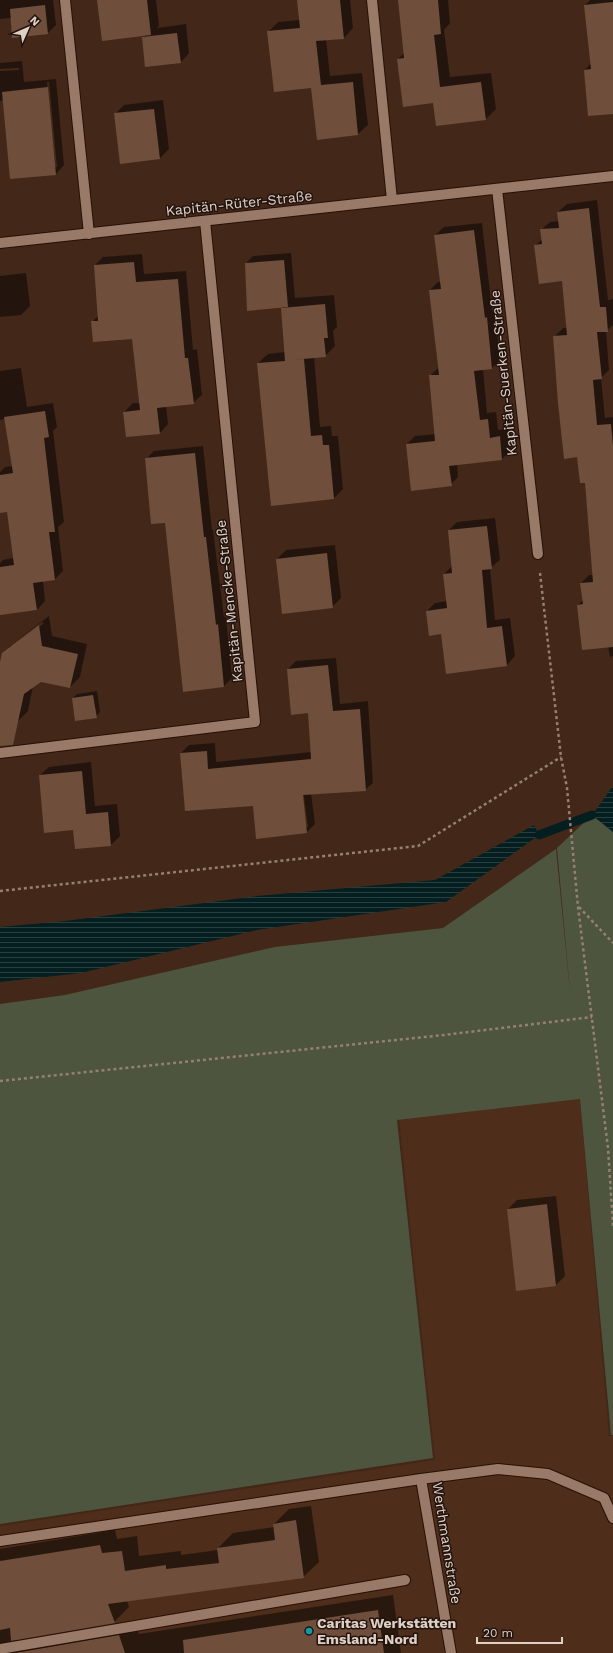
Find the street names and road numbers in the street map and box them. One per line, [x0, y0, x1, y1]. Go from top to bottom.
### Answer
street label: Kapitän-Rüter-Straße [165, 187, 313, 219]
street label: Kapitän-Suerken-Straße [486, 289, 520, 457]
street label: Kapitän-Mencke-Straße [213, 519, 245, 683]
street label: Werthmannstraße [429, 1481, 465, 1605]

